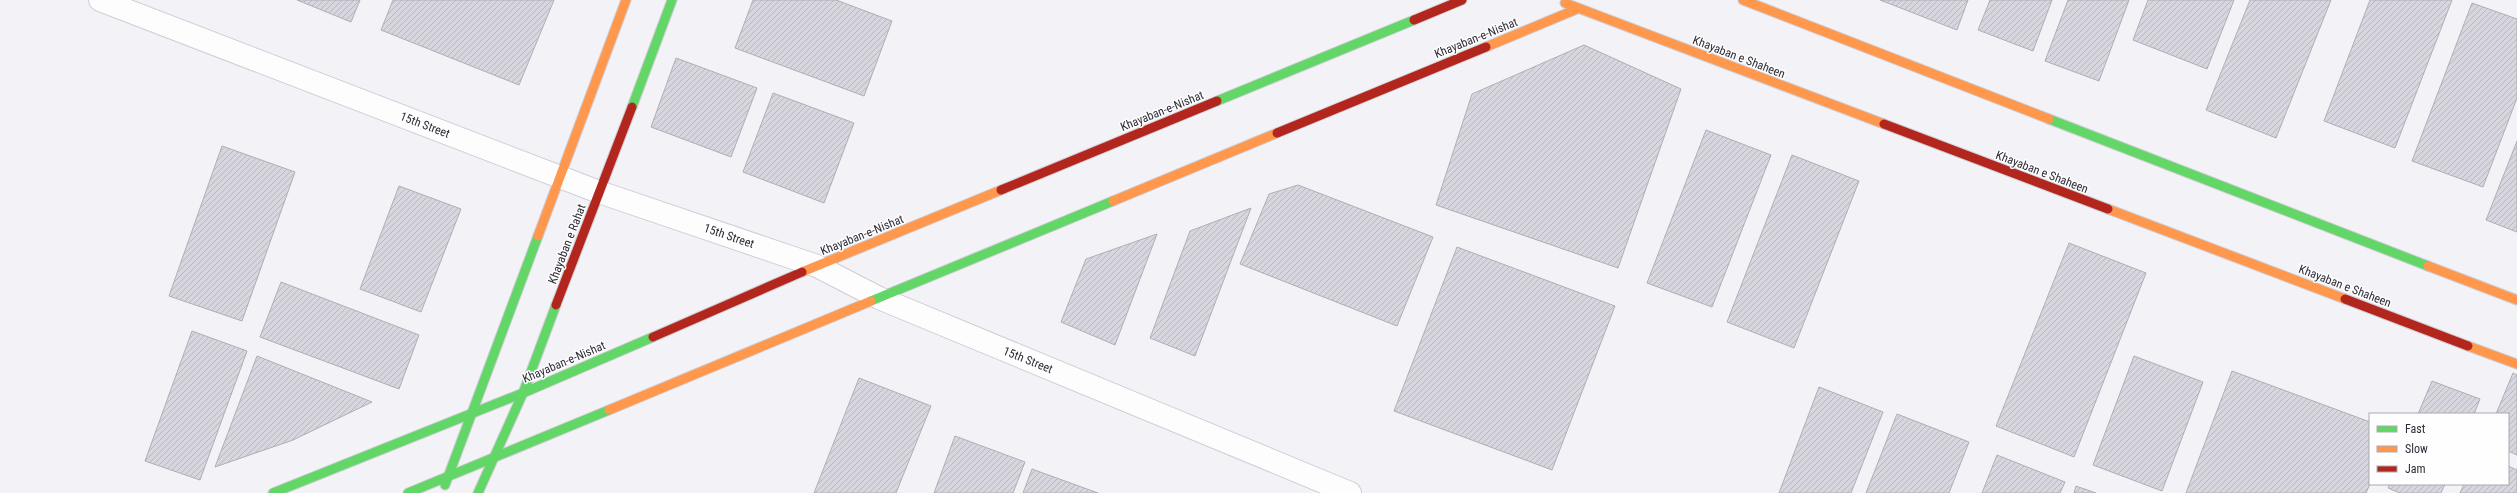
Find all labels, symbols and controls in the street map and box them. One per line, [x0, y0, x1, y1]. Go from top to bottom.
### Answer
street label: Khayaban-e-Nishat [1432, 15, 1520, 61]
street label: Khayaban e Shaheen [1691, 33, 1787, 81]
street label: Khayaban-e-Nishat [1118, 88, 1206, 134]
street label: 15th Street [398, 109, 452, 141]
street label: Khayaban e Shaheen [1994, 148, 2090, 196]
street label: Khayaban e Rahat [545, 202, 589, 286]
street label: Khayaban-e-Nishat [818, 212, 906, 258]
street label: 15th Street [702, 221, 756, 251]
street label: Khayaban e Shaheen [2297, 262, 2393, 310]
street label: Khayaban-e-Nishat [521, 338, 608, 386]
street label: 15th Street [1001, 344, 1055, 376]
legend [2369, 413, 2509, 485]
text: Fast [2405, 422, 2426, 436]
text: Slow [2405, 442, 2428, 456]
text: Jam [2405, 462, 2426, 476]

